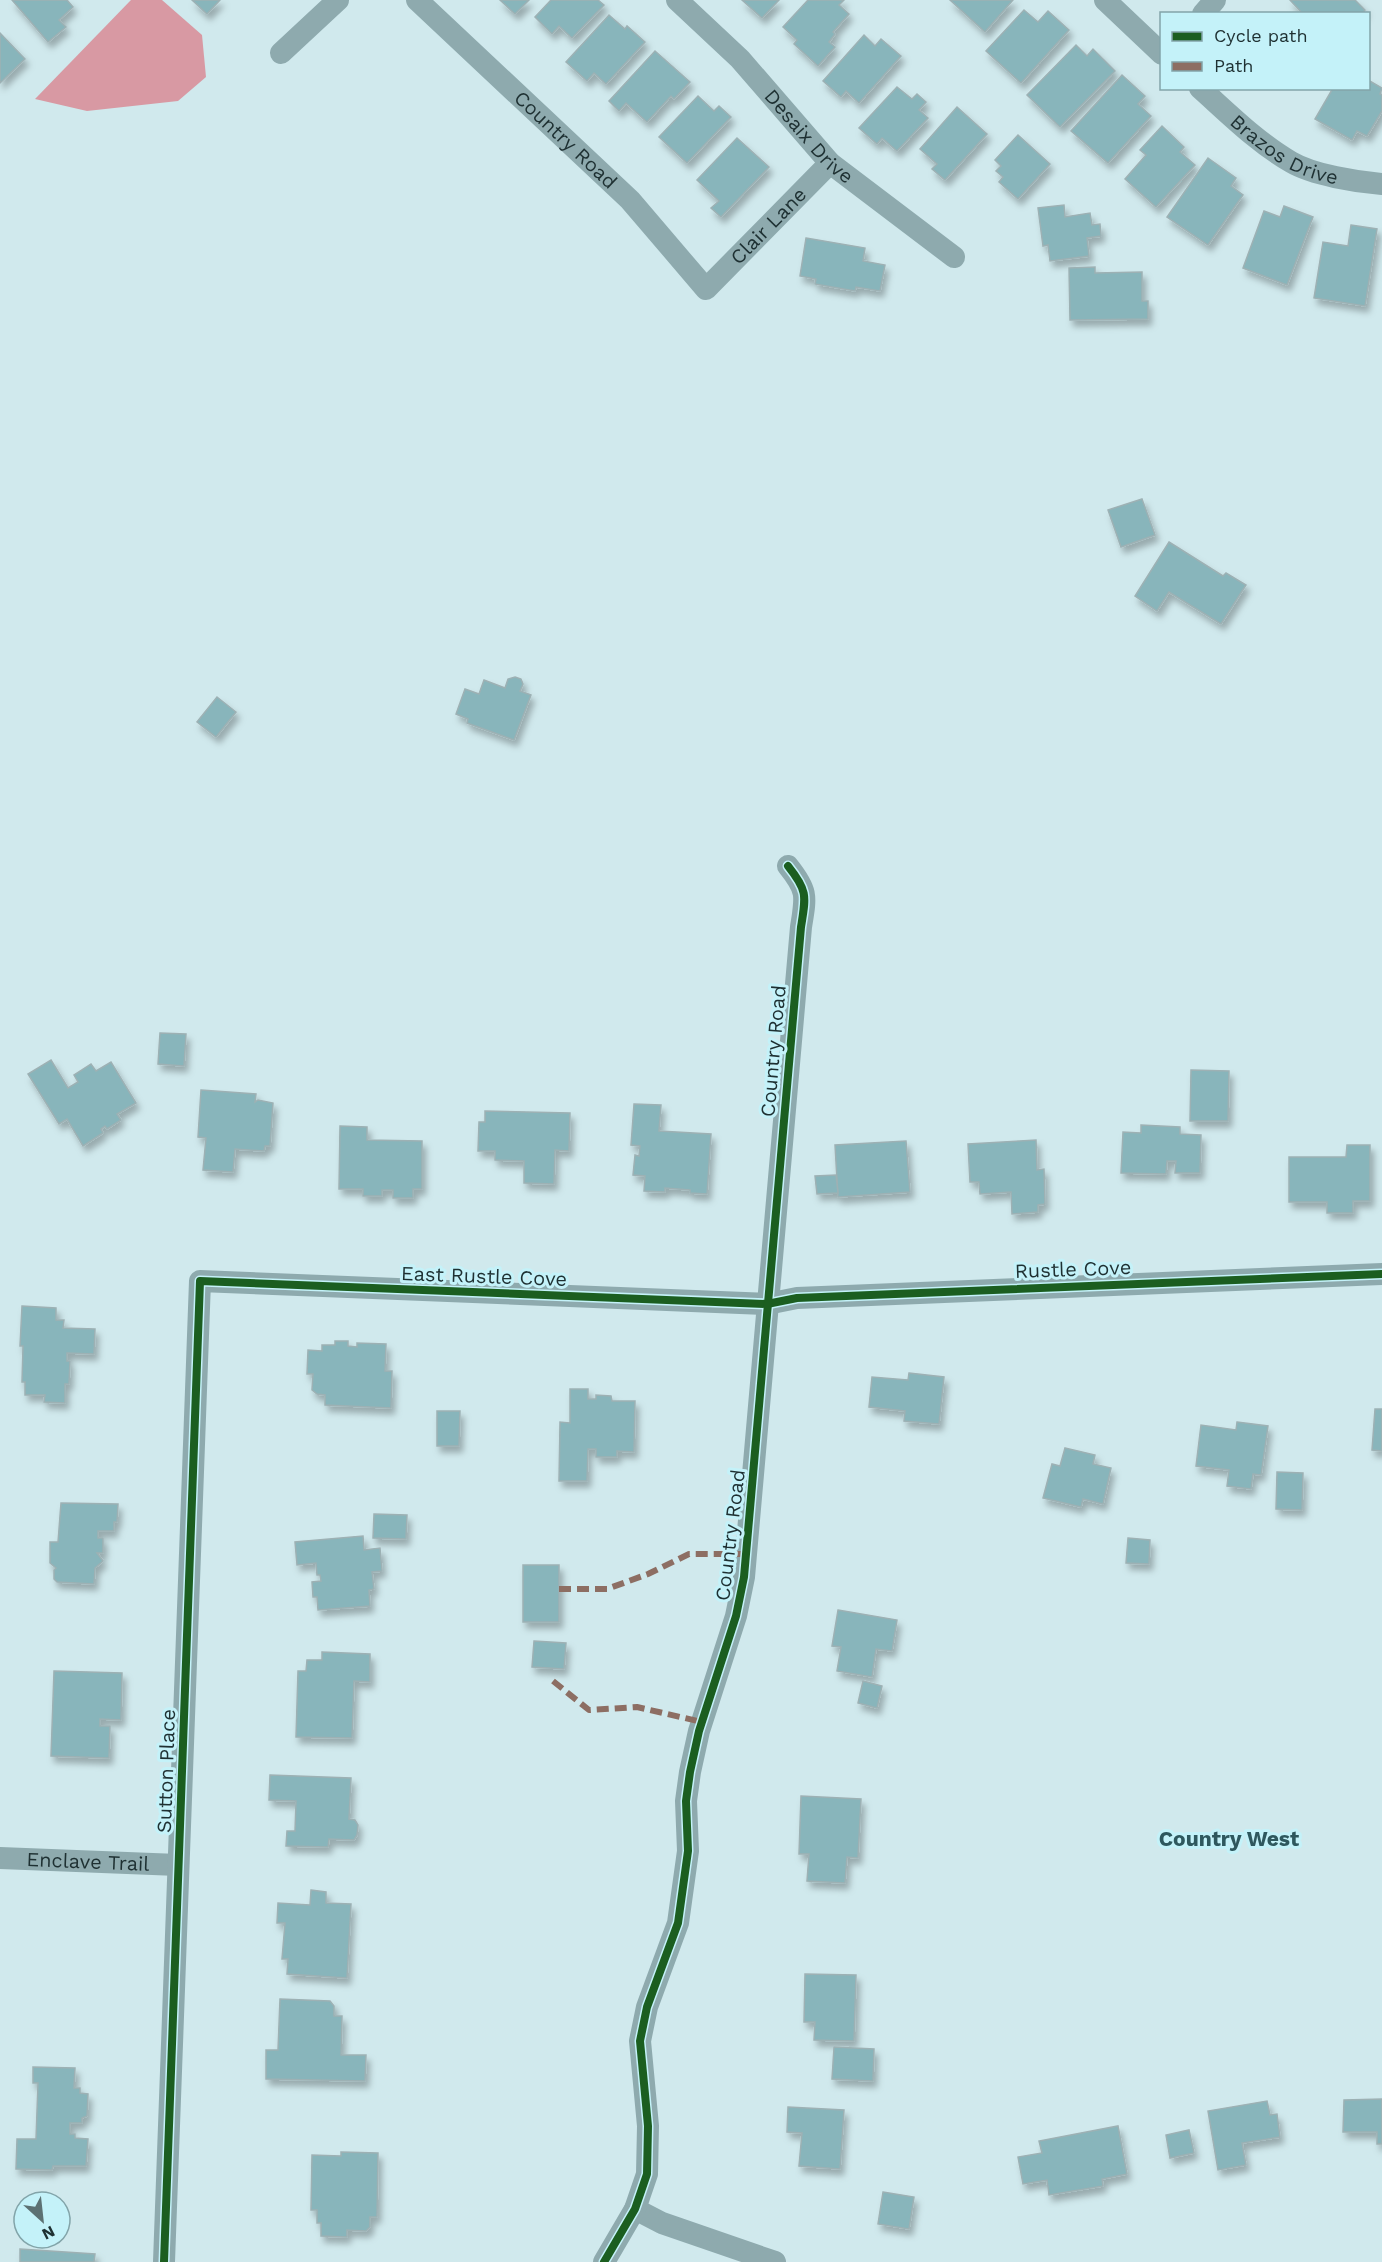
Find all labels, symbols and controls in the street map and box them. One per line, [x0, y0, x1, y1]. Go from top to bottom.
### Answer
legend [1160, 12, 1370, 90]
text: Cycle path [1214, 25, 1308, 46]
text: Path [1214, 55, 1254, 76]
street label: Desaix Drive [759, 84, 858, 188]
street label: Country Road [509, 86, 622, 194]
street label: Brazos Drive [1225, 109, 1340, 189]
street label: Clair Lane [725, 182, 811, 269]
street label: Country Road [755, 984, 791, 1118]
street label: Rustle Cove [1014, 1255, 1132, 1283]
street label: East Rustle Cove [400, 1261, 568, 1291]
street label: Country Road [710, 1468, 750, 1602]
street label: Sutton Place [152, 1709, 180, 1833]
district label: Country West [1159, 1826, 1299, 1851]
street label: Enclave Trail [26, 1847, 150, 1876]
north arrow [12, 2190, 72, 2250]
text: N [39, 2222, 58, 2244]

